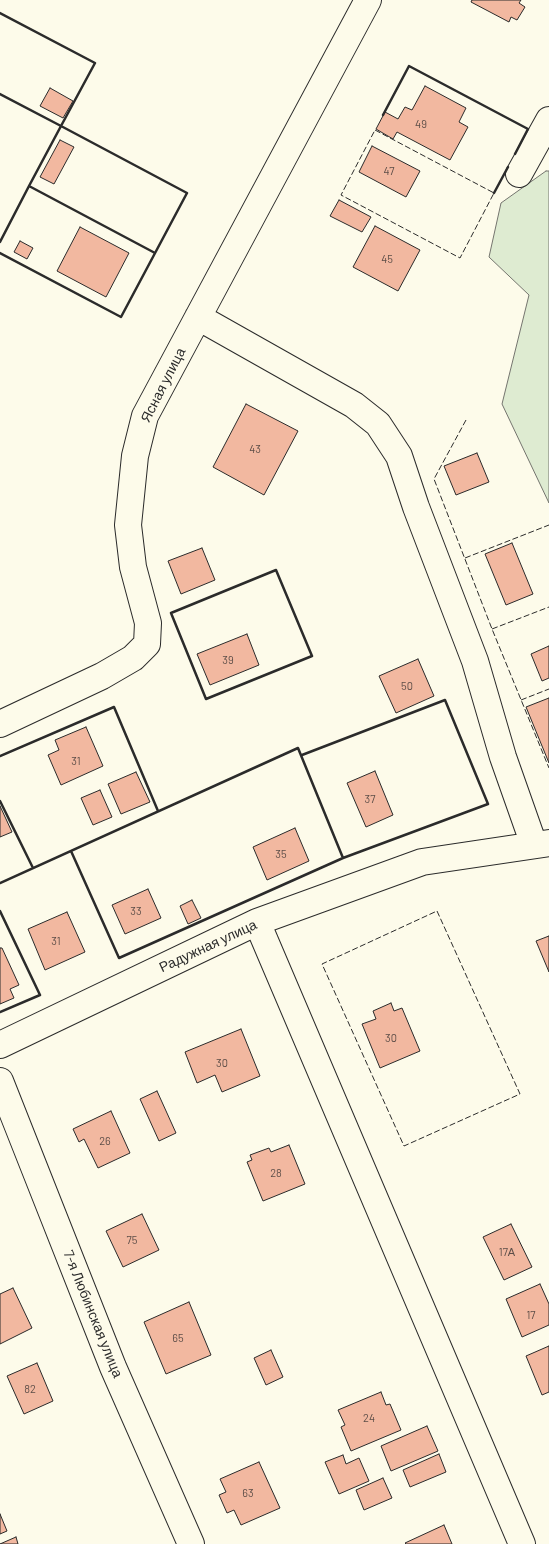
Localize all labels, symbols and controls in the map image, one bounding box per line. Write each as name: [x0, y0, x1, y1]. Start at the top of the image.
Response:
house number: 49: [415, 117, 427, 131]
house number: 47: [384, 164, 394, 178]
house number: 45: [381, 252, 393, 266]
street label: Ясная улица: [137, 345, 189, 425]
house number: 43: [249, 442, 261, 456]
house number: 39: [222, 653, 234, 667]
house number: 50: [401, 679, 413, 693]
house number: 31: [71, 754, 81, 768]
house number: 37: [365, 792, 375, 806]
house number: 35: [275, 847, 287, 861]
house number: 33: [130, 904, 142, 918]
street label: Радужная улица: [157, 916, 259, 976]
house number: 31: [51, 934, 61, 948]
house number: 30: [385, 1031, 397, 1045]
house number: 30: [216, 1056, 228, 1070]
house number: 26: [99, 1134, 111, 1148]
house number: 28: [270, 1166, 282, 1180]
house number: 75: [127, 1233, 137, 1247]
house number: 17А: [499, 1245, 515, 1259]
street label: 7-я Любинская улица: [60, 1248, 126, 1380]
house number: 17: [526, 1308, 536, 1322]
house number: 65: [172, 1331, 184, 1345]
house number: 82: [24, 1382, 36, 1396]
house number: 24: [363, 1411, 375, 1425]
house number: 63: [242, 1486, 254, 1500]

